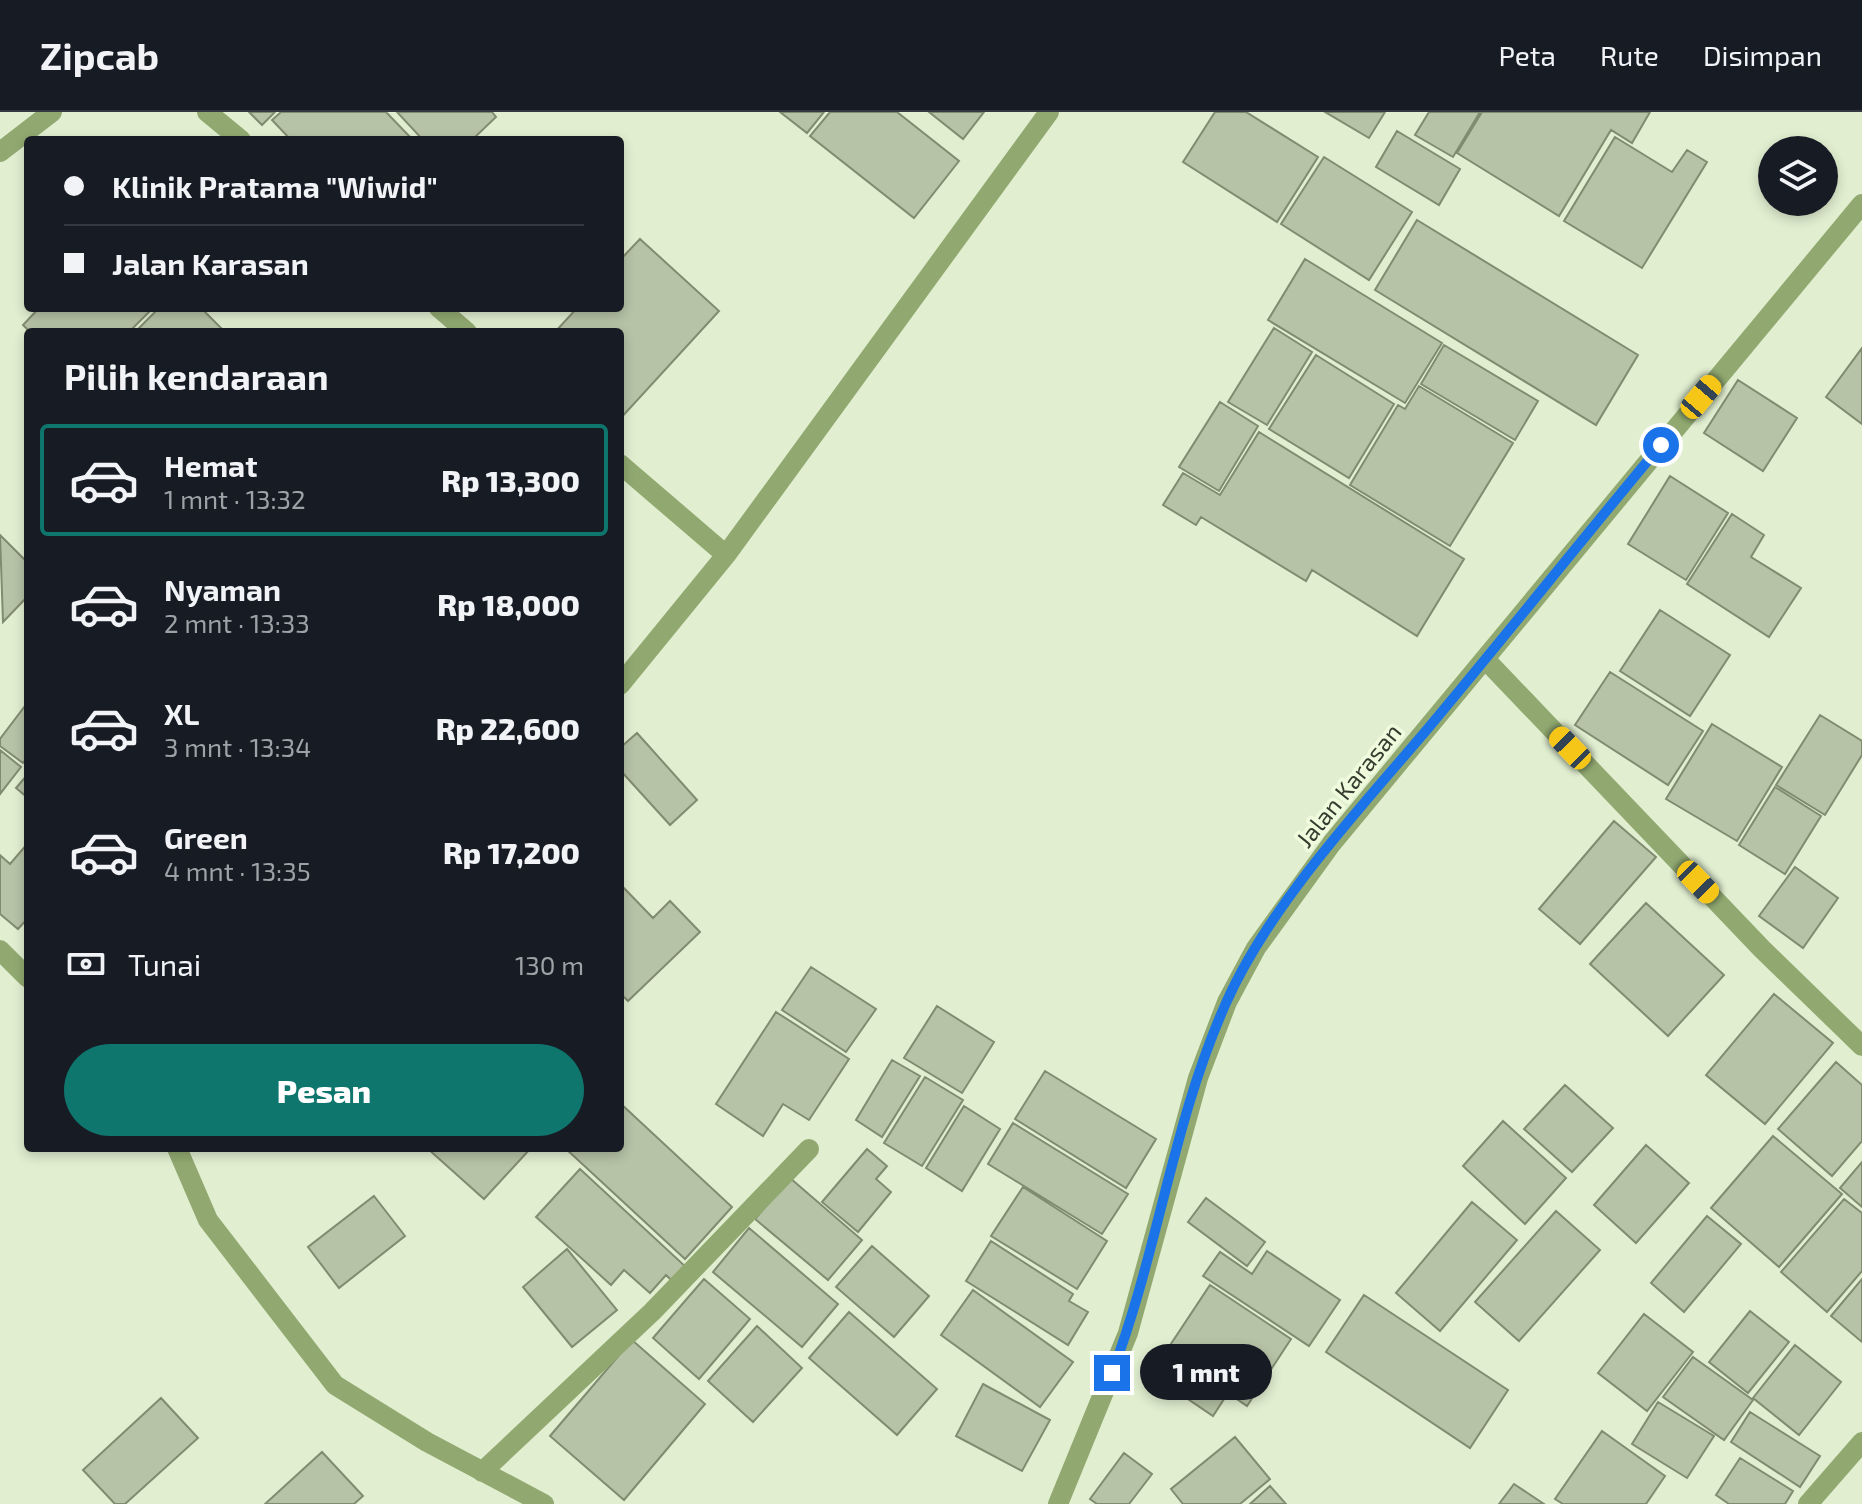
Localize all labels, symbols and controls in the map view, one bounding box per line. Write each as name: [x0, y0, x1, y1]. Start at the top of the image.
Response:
text: Zipcab: [40, 32, 159, 78]
text: Peta: [1498, 38, 1556, 72]
text: Rute: [1600, 38, 1659, 72]
text: Disimpan: [1703, 38, 1822, 72]
map controls: [1758, 136, 1838, 216]
button: layers: [1758, 136, 1838, 216]
text: Klinik Pratama "Wiwid": [112, 168, 438, 204]
text: Jalan Karasan: [112, 245, 309, 281]
text: Pilih kendaraan: [64, 354, 329, 397]
car: [1676, 371, 1726, 423]
route start: [1643, 427, 1679, 463]
icon: car: [68, 444, 140, 516]
text: Hemat: [164, 447, 257, 483]
text: Rp 13,300: [441, 462, 580, 498]
text: 1 mnt · 13:32: [164, 483, 306, 514]
icon: car: [68, 568, 140, 640]
text: Nyaman: [164, 571, 281, 607]
text: Rp 18,000: [437, 586, 580, 622]
text: 2 mnt · 13:33: [164, 607, 310, 638]
icon: car: [68, 692, 140, 764]
text: XL: [164, 695, 199, 731]
text: Rp 22,600: [436, 710, 580, 746]
street label: Jalan Karasan: [1289, 717, 1407, 853]
car: [1545, 722, 1595, 774]
text: 3 mnt · 13:34: [164, 731, 311, 762]
icon: car: [68, 816, 140, 888]
text: Green: [164, 819, 248, 855]
text: Rp 17,200: [443, 834, 580, 870]
text: 4 mnt · 13:35: [164, 855, 311, 886]
car: [1673, 856, 1723, 908]
icon: cash: [64, 942, 108, 986]
text: Tunai: [128, 946, 201, 982]
text: 130 m: [515, 949, 584, 980]
button: Pesan: [64, 1044, 584, 1136]
callout: 1 mnt: [1140, 1345, 1272, 1401]
route end: [1094, 1355, 1130, 1391]
text: 1 mnt: [1172, 1356, 1240, 1387]

